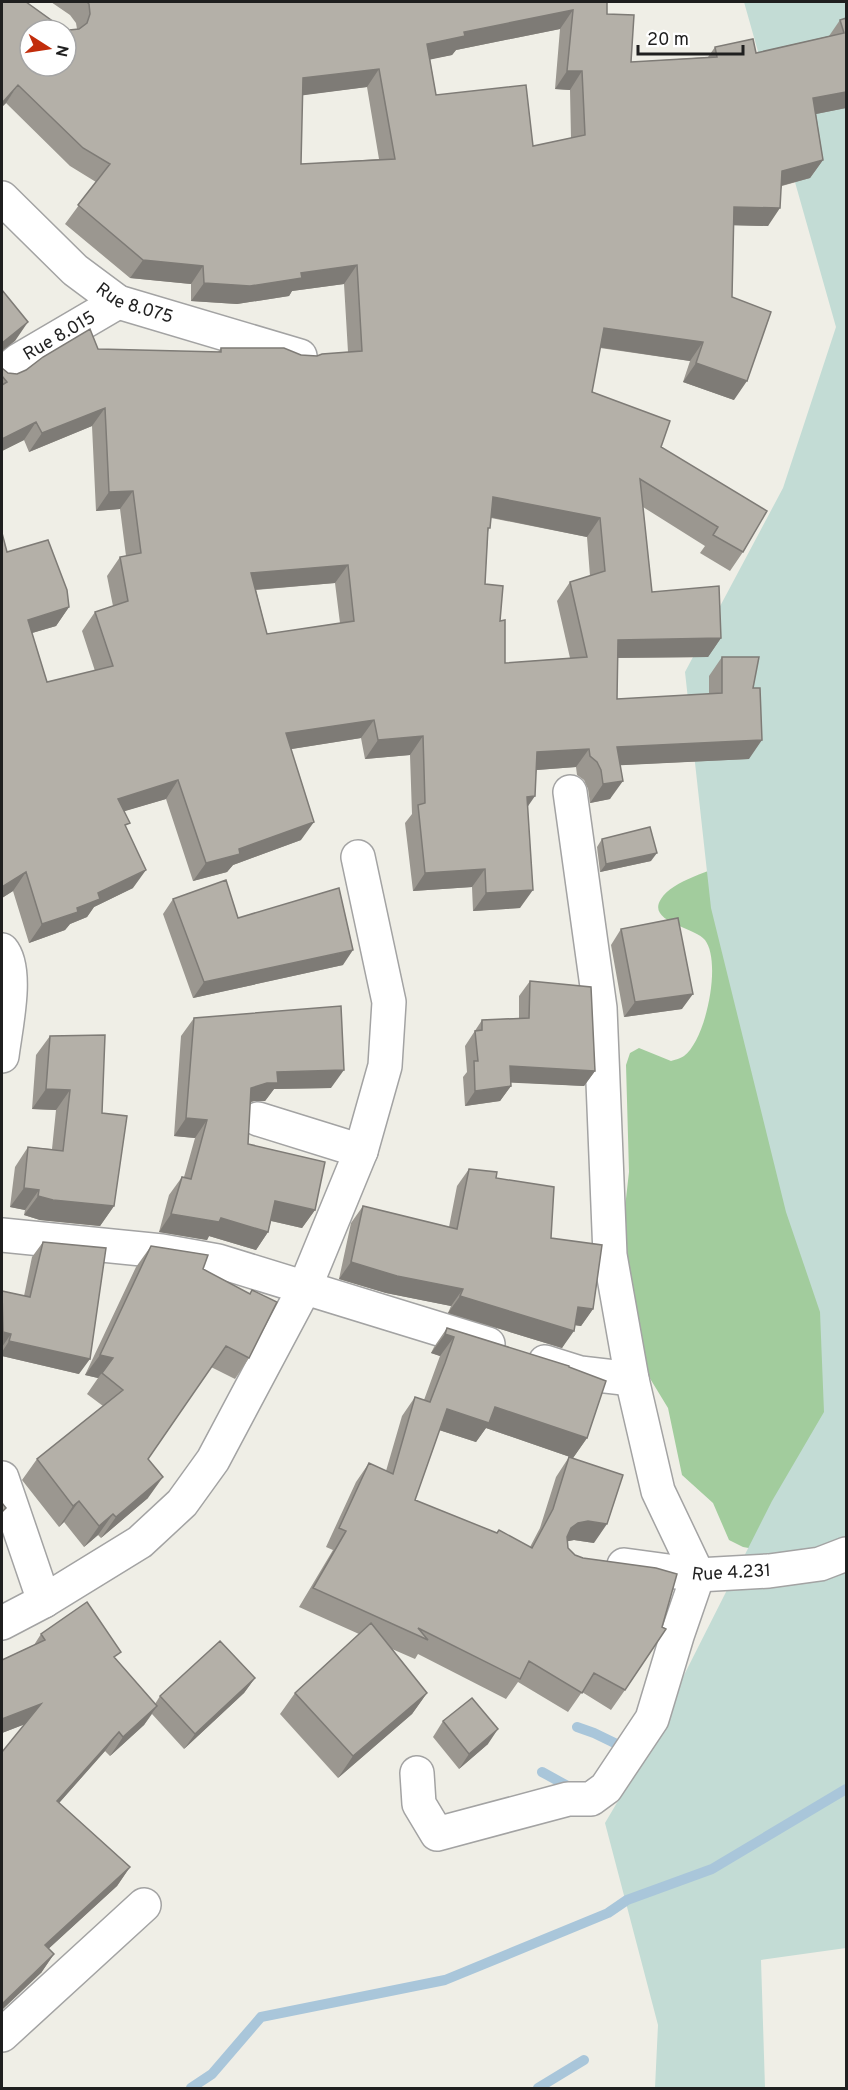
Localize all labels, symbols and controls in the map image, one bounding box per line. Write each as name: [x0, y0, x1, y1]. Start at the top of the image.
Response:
north arrow: [18, 18, 78, 78]
scale bar: [638, 18, 743, 56]
text: 20 m: [647, 29, 689, 52]
text: N: [50, 43, 72, 58]
street label: Rue 8.075: [91, 278, 176, 329]
street label: Rue 8.015: [19, 306, 100, 366]
street label: Rue 4.231: [690, 1559, 772, 1587]

